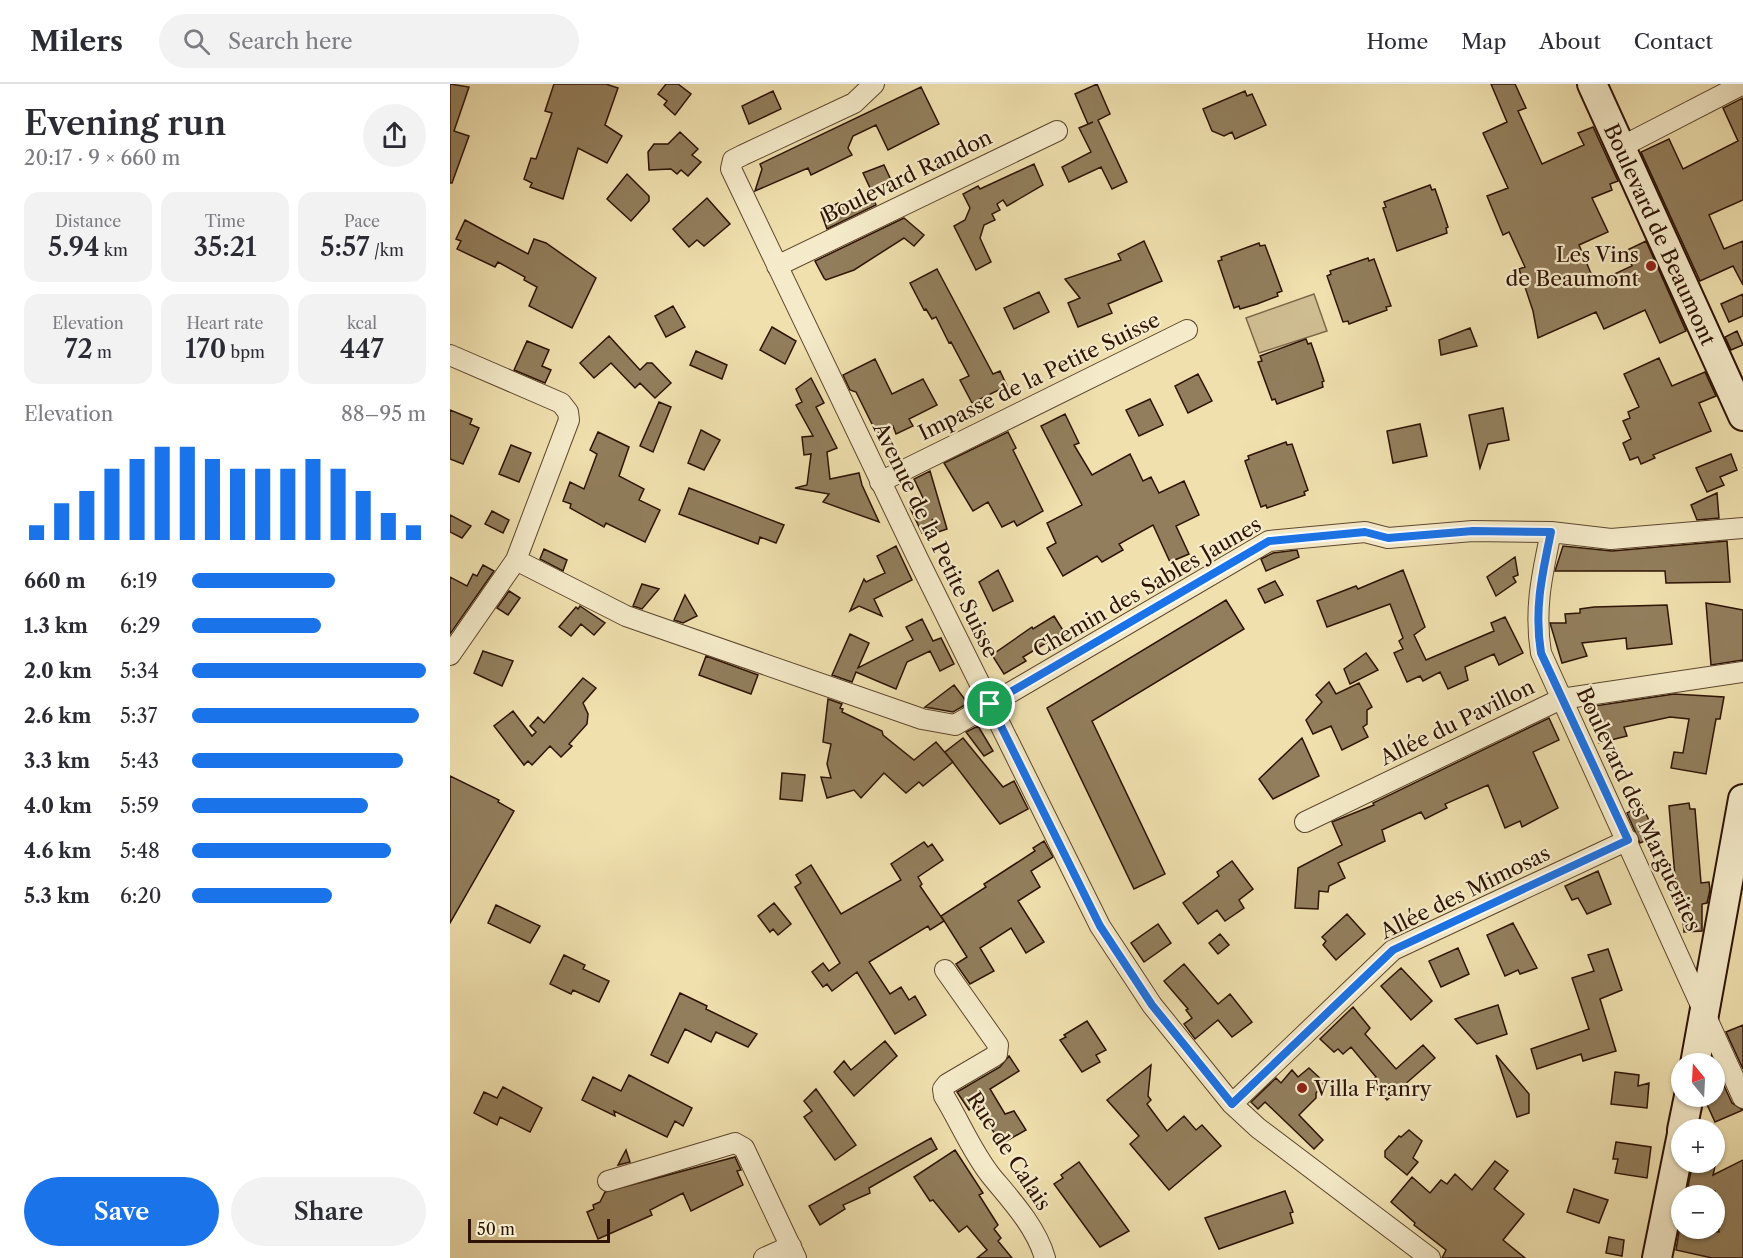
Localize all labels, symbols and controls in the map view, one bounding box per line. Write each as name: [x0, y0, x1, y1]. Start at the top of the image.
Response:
search box: [159, 14, 579, 68]
text: Milers: [30, 24, 123, 58]
icon: search: [180, 25, 213, 58]
text: Search here: [228, 28, 353, 55]
text: Home: [1367, 29, 1428, 54]
text: Map: [1461, 29, 1506, 54]
text: About: [1539, 29, 1601, 54]
text: Contact: [1634, 29, 1713, 54]
text: Evening run: [24, 103, 226, 144]
button: share: [363, 104, 426, 167]
street label: Boulevard de Beaumont: [1599, 120, 1722, 349]
street label: Boulevard Randon: [818, 124, 996, 228]
text: 20:17 · 9 × 660 m: [24, 146, 180, 170]
text: Distance: [55, 211, 121, 231]
text: Time: [205, 211, 245, 231]
text: Pace: [344, 211, 380, 231]
text: 5.94: [48, 231, 99, 263]
text: 35:21: [193, 231, 257, 263]
text: 5:57: [320, 231, 370, 263]
text: km: [99, 240, 128, 260]
text: /km: [370, 240, 404, 260]
place label: Les Vins de Beaumont: [1505, 242, 1640, 291]
marker: Les Vins de Beaumont: [1644, 259, 1658, 273]
street label: Impasse de la Petite Suisse: [914, 307, 1164, 445]
text: Elevation: [52, 313, 124, 333]
text: Heart rate: [186, 313, 264, 333]
text: kcal: [347, 313, 377, 333]
text: 72: [64, 333, 93, 365]
text: 170: [185, 333, 226, 365]
text: 447: [340, 333, 384, 365]
text: m: [93, 342, 112, 362]
text: bpm: [226, 342, 265, 362]
text: Elevation: [24, 402, 113, 426]
text: 88–95 m: [341, 402, 426, 426]
street label: Avenue de la Petite Suisse: [868, 417, 1004, 662]
street label: Chemin des Sables Jaunes: [1028, 511, 1266, 663]
text: 660 m: [24, 569, 86, 593]
text: 6:19: [120, 569, 157, 593]
text: 1.3 km: [24, 614, 88, 638]
text: 6:29: [120, 614, 161, 638]
text: 2.0 km: [24, 659, 92, 683]
text: 5:34: [120, 659, 159, 683]
street label: Allée du Pavillon: [1375, 674, 1538, 771]
pin: [964, 678, 1015, 729]
street label: Boulevard des Marguerites: [1571, 683, 1707, 935]
icon: arrive: [973, 687, 1006, 720]
text: 2.6 km: [24, 704, 91, 728]
text: 5:37: [120, 704, 157, 728]
text: 3.3 km: [24, 749, 90, 773]
text: 5:43: [120, 749, 159, 773]
text: 4.0 km: [24, 794, 92, 818]
text: 5:59: [120, 794, 159, 818]
text: 4.6 km: [24, 839, 91, 863]
text: 5:48: [120, 839, 160, 863]
street label: Allée des Mimosas: [1375, 840, 1554, 944]
text: 5.3 km: [24, 884, 90, 908]
text: 6:20: [120, 884, 162, 908]
north arrow: [1671, 1053, 1725, 1107]
map controls: [1671, 1053, 1725, 1239]
place label: Villa Franry: [1313, 1076, 1432, 1101]
marker: Villa Franry: [1295, 1081, 1309, 1095]
street label: Rue de Calais: [962, 1087, 1056, 1215]
button: +: [1671, 1119, 1725, 1173]
button: Save: [24, 1177, 219, 1246]
button: Share: [231, 1177, 426, 1246]
button: −: [1671, 1185, 1725, 1239]
scale bar: [468, 1216, 610, 1244]
text: 50 m: [477, 1219, 515, 1239]

